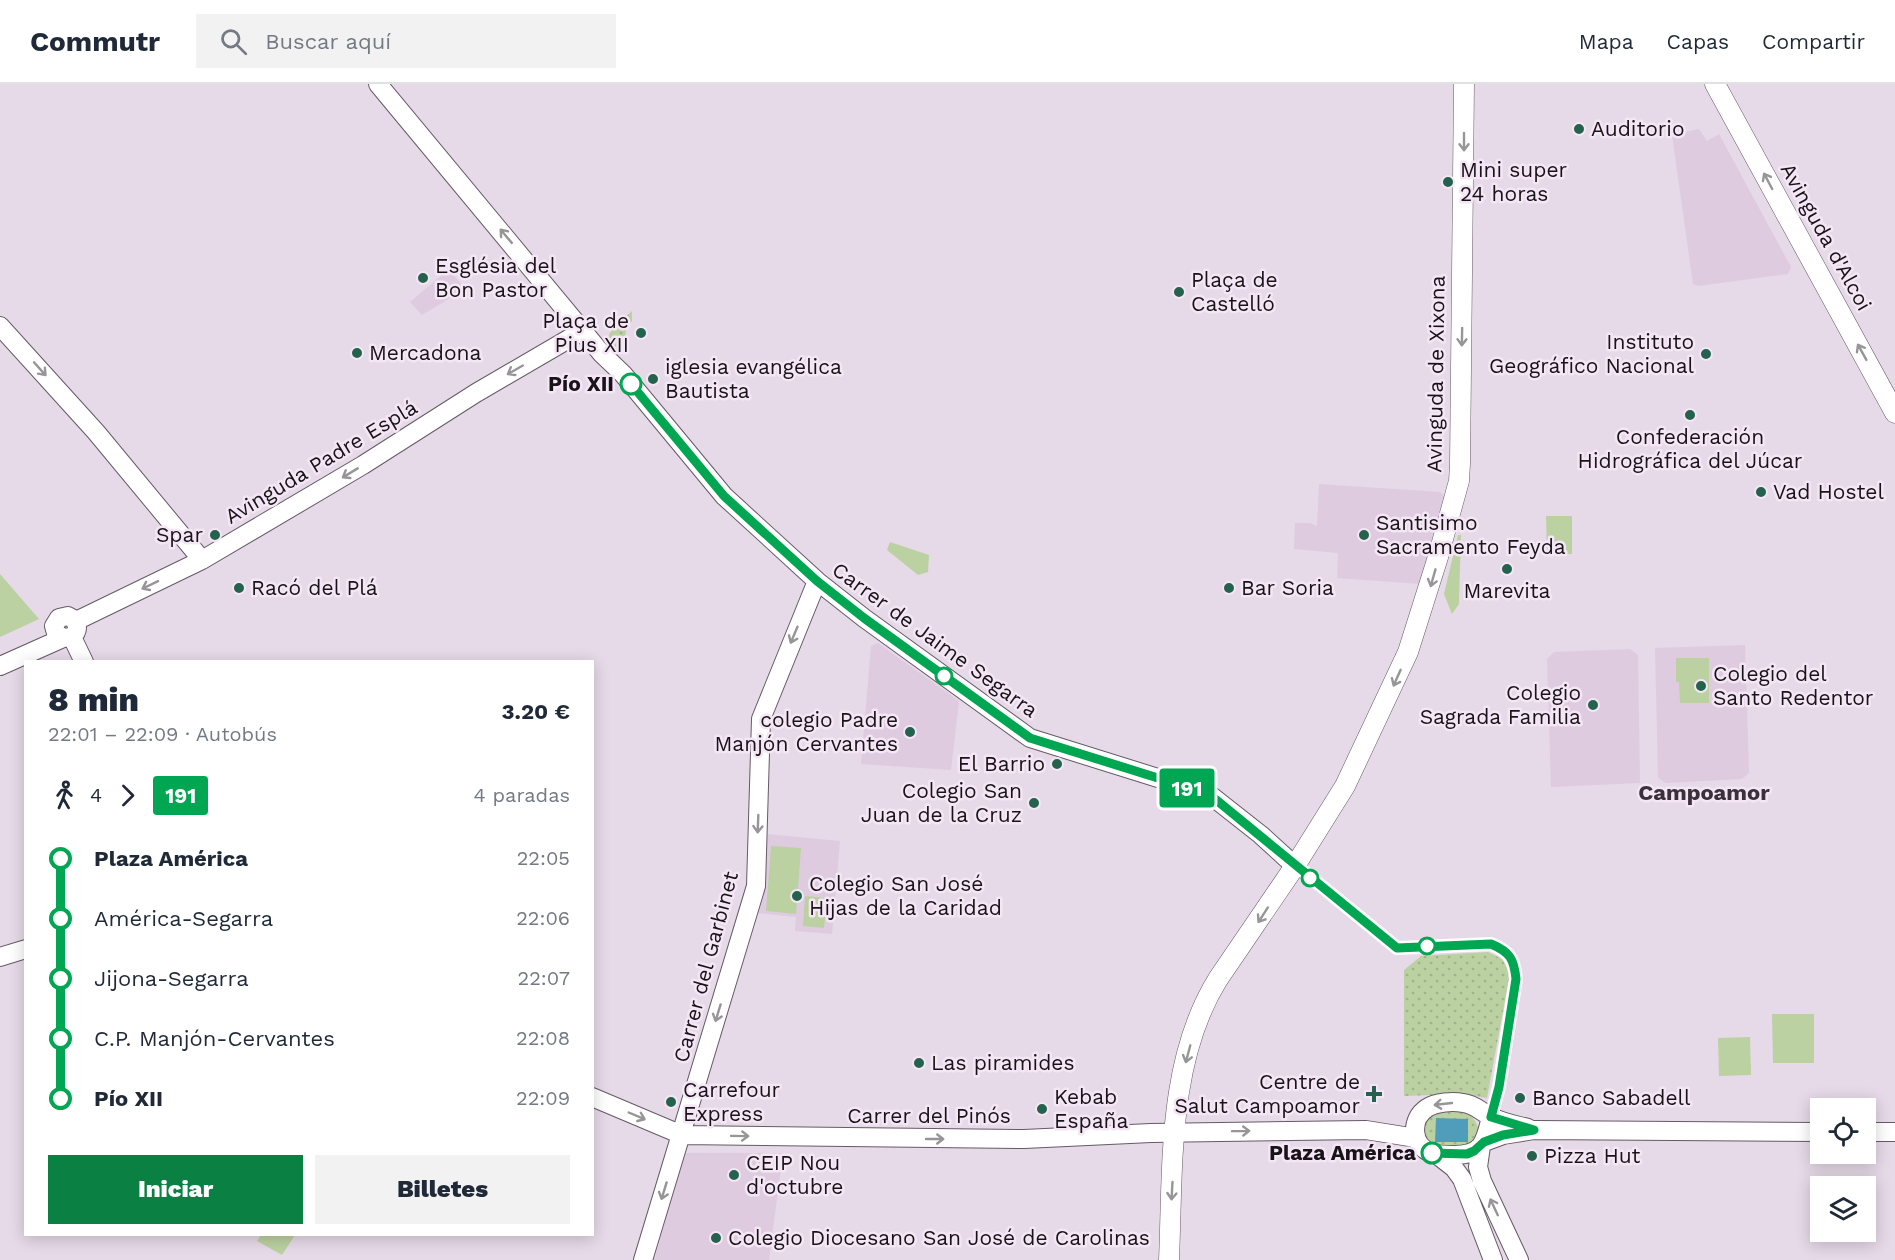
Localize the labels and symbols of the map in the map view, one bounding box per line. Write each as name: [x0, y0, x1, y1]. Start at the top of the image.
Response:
place label: Auditorio: [1591, 116, 1685, 141]
marker: Auditorio: [1572, 122, 1586, 136]
one-way arrow: [1458, 132, 1469, 152]
place label: Mini super 24 horas: [1460, 157, 1568, 206]
street label: Avinguda d'Alcoi: [1776, 159, 1877, 315]
one-way arrow: [1762, 173, 1774, 190]
marker: Mini super 24 horas: [1441, 175, 1455, 189]
one-way arrow: [499, 229, 513, 244]
place label: Església del Bon Pastor: [435, 253, 557, 302]
place label: Plaça de Castelló: [1191, 267, 1278, 316]
marker: Església del Bon Pastor: [416, 271, 430, 285]
street label: Avinguda de Xixona: [1421, 275, 1450, 473]
marker: Plaça de Castelló: [1172, 285, 1186, 299]
place label: Plaça de Pius XII: [542, 308, 629, 357]
marker: Plaça de Pius XII: [634, 326, 648, 340]
one-way arrow: [1457, 327, 1468, 347]
place label: Instituto Geográfico Nacional: [1489, 329, 1695, 378]
place label: Mercadona: [369, 340, 482, 365]
one-way arrow: [1856, 344, 1868, 361]
marker: Mercadona: [350, 346, 364, 360]
marker: Instituto Geográfico Nacional: [1699, 347, 1713, 361]
place label: iglesia evangélica Bautista: [665, 354, 842, 403]
one-way arrow: [33, 361, 47, 376]
one-way arrow: [507, 364, 524, 376]
place label: Pío XII: [548, 371, 614, 396]
marker: iglesia evangélica Bautista: [646, 372, 660, 386]
marker: Pío XII: [620, 373, 642, 395]
street label: Avinguda Padre Esplá: [220, 394, 421, 529]
marker: Confederación Hidrográfica del Júcar: [1683, 408, 1697, 422]
place label: Confederación Hidrográfica del Júcar: [1578, 424, 1803, 473]
one-way arrow: [342, 467, 359, 479]
place label: Vad Hostel: [1773, 479, 1884, 504]
marker: Vad Hostel: [1754, 485, 1768, 499]
place label: Santisimo Sacramento Feyda: [1376, 510, 1566, 559]
place label: Spar: [156, 522, 203, 547]
marker: Spar: [208, 528, 222, 542]
marker: Santisimo Sacramento Feyda: [1357, 528, 1371, 542]
street label: Carrer de Jaime Segarra: [828, 557, 1043, 723]
marker: Marevita: [1500, 562, 1514, 576]
one-way arrow: [1426, 568, 1438, 587]
place label: Racó del Plá: [251, 575, 378, 600]
place label: Bar Soria: [1241, 575, 1334, 600]
place label: Marevita: [1464, 578, 1551, 603]
one-way arrow: [141, 580, 159, 592]
marker: Racó del Plá: [232, 581, 246, 595]
marker: Bar Soria: [1222, 581, 1236, 595]
one-way arrow: [788, 626, 800, 644]
place label: Colegio del Santo Redentor: [1713, 661, 1874, 710]
unlabelled marker: [935, 667, 953, 685]
one-way arrow: [1390, 669, 1401, 687]
marker: Colegio del Santo Redentor: [1694, 679, 1708, 693]
place label: Colegio Sagrada Familia: [1420, 680, 1581, 729]
marker: Colegio Sagrada Familia: [1586, 698, 1600, 712]
place label: colegio Padre Manjón Cervantes: [715, 707, 898, 756]
marker: colegio Padre Manjón Cervantes: [903, 725, 917, 739]
place label: El Barrio: [958, 751, 1045, 776]
marker: El Barrio: [1050, 757, 1064, 771]
line badge: 191: [1152, 768, 1222, 808]
place label: Colegio San Juan de la Cruz: [861, 778, 1022, 827]
district label: Campoamor: [1638, 780, 1770, 805]
marker: Colegio San Juan de la Cruz: [1027, 796, 1041, 810]
one-way arrow: [752, 813, 763, 833]
street label: Carrer del Garbinet: [668, 868, 743, 1065]
unlabelled marker: [1301, 869, 1319, 887]
place label: Colegio San José Hijas de la Caridad: [809, 871, 1002, 920]
marker: Colegio San José Hijas de la Caridad: [790, 889, 804, 903]
one-way arrow: [1256, 906, 1268, 923]
unlabelled marker: [1418, 937, 1436, 955]
one-way arrow: [712, 1003, 723, 1022]
one-way arrow: [1182, 1044, 1193, 1063]
place label: Las piramides: [931, 1050, 1075, 1075]
marker: Las piramides: [912, 1056, 926, 1070]
place label: Centre de Salut Campoamor: [1174, 1069, 1360, 1118]
place label: Carrefour Express: [683, 1077, 781, 1126]
place label: Kebab España: [1054, 1084, 1129, 1133]
marker: Centre de Salut Campoamor: [1365, 1085, 1383, 1103]
place label: Banco Sabadell: [1532, 1085, 1691, 1110]
marker: Banco Sabadell: [1513, 1091, 1527, 1105]
marker: Carrefour Express: [664, 1095, 678, 1109]
one-way arrow: [1434, 1099, 1453, 1110]
marker: Kebab España: [1035, 1102, 1049, 1116]
street label: Carrer del Pinós: [847, 1103, 1011, 1128]
one-way arrow: [627, 1111, 646, 1122]
one-way arrow: [1230, 1126, 1250, 1137]
one-way arrow: [730, 1130, 750, 1142]
one-way arrow: [925, 1133, 945, 1145]
place label: Plaza América: [1269, 1140, 1417, 1165]
marker: Plaza América: [1421, 1142, 1443, 1164]
place label: Pizza Hut: [1544, 1143, 1641, 1168]
marker: Pizza Hut: [1525, 1149, 1539, 1163]
place label: CEIP Nou d'octubre: [746, 1150, 843, 1199]
marker: CEIP Nou d'octubre: [727, 1168, 741, 1182]
one-way arrow: [1167, 1180, 1178, 1200]
one-way arrow: [658, 1181, 669, 1200]
one-way arrow: [1488, 1199, 1500, 1217]
place label: Colegio Diocesano San José de Carolinas: [728, 1225, 1150, 1250]
marker: Colegio Diocesano San José de Carolinas: [709, 1231, 723, 1245]

